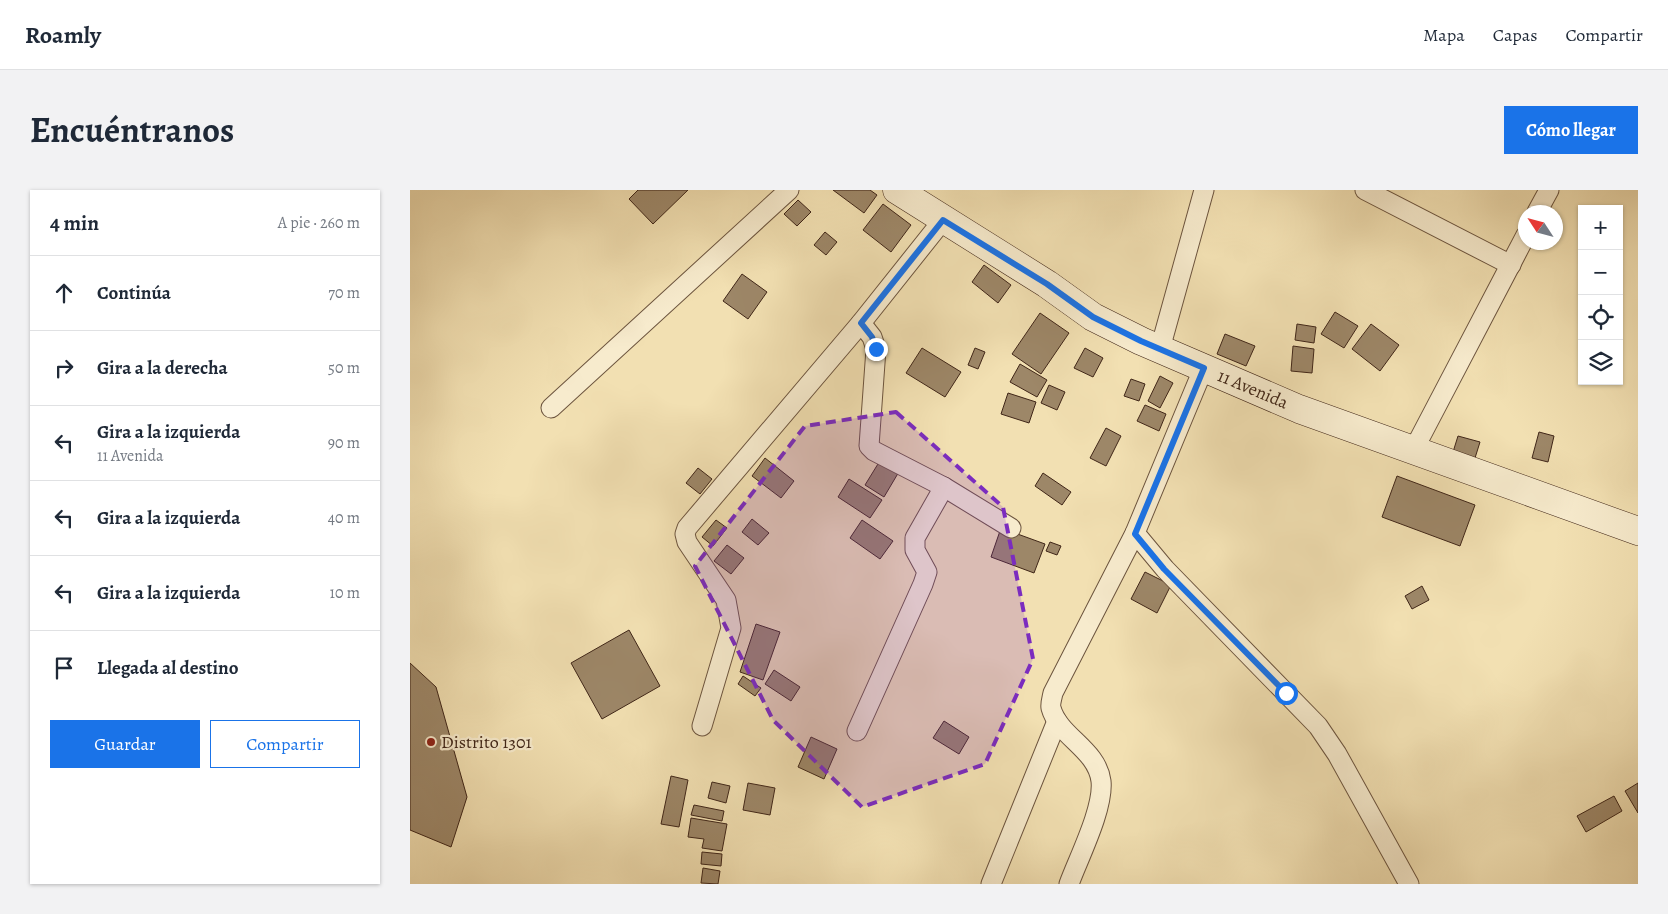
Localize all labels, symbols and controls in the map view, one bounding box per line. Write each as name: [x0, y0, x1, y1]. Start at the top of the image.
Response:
text: Roamly: [25, 19, 101, 51]
text: Mapa: [1423, 23, 1465, 47]
text: Capas: [1493, 23, 1537, 47]
text: Compartir: [1565, 23, 1643, 47]
text: Encuéntranos: [30, 106, 234, 154]
button: Cómo llegar: [1504, 106, 1638, 154]
north arrow: [1518, 205, 1563, 250]
map controls: [1578, 205, 1623, 385]
button: +: [1578, 205, 1623, 250]
text: 4 min: [50, 209, 99, 237]
text: A pie · 260 m: [278, 212, 360, 234]
button: −: [1578, 250, 1623, 295]
icon: ahead: [50, 279, 78, 307]
text: Continúa: [97, 280, 171, 306]
text: 70 m: [328, 282, 360, 304]
button: locate: [1578, 295, 1623, 340]
route end: [865, 338, 888, 361]
button: layers: [1578, 340, 1623, 385]
icon: right: [50, 354, 78, 382]
text: Gira a la derecha: [97, 355, 228, 381]
text: 50 m: [328, 357, 360, 379]
street label: 11 Avenida: [1214, 363, 1293, 415]
text: Gira a la izquierda: [97, 419, 240, 445]
icon: left: [50, 429, 78, 457]
text: 90 m: [328, 432, 360, 454]
text: 11 Avenida: [97, 445, 164, 467]
icon: left: [50, 504, 78, 532]
text: Gira a la izquierda: [97, 505, 240, 531]
text: 40 m: [328, 507, 360, 529]
icon: left: [50, 579, 78, 607]
text: Gira a la izquierda: [97, 580, 240, 606]
text: 10 m: [330, 582, 360, 604]
icon: arrive: [50, 654, 78, 682]
text: Llegada al destino: [97, 655, 239, 681]
route start: [1275, 682, 1298, 705]
button: Guardar: [50, 720, 200, 768]
button: Compartir: [210, 720, 360, 768]
place label: Distrito 1301: [441, 730, 532, 754]
marker: Distrito 1301: [425, 736, 437, 748]

